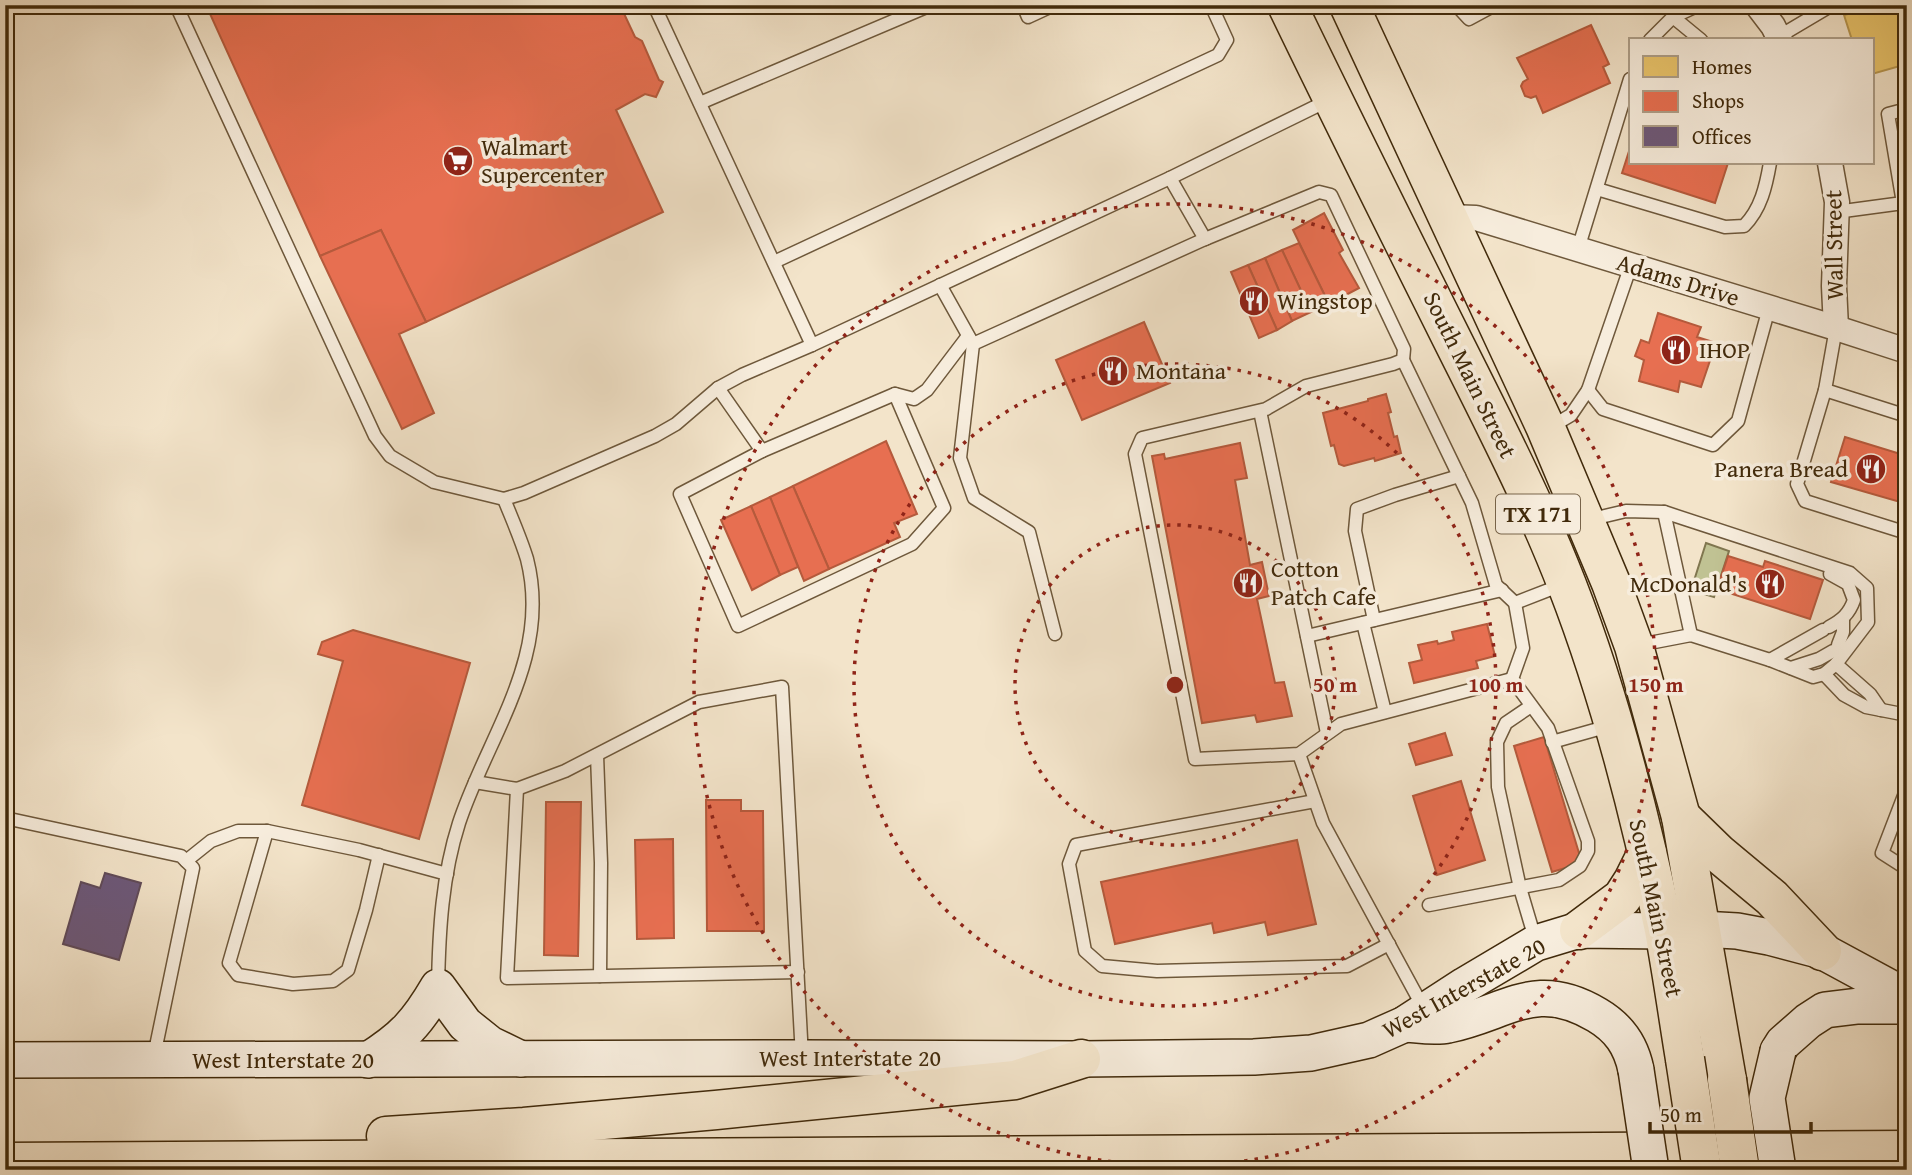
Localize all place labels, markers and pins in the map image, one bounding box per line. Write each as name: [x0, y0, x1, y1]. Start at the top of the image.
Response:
place label: Walmart Supercenter: [481, 129, 605, 192]
supermarket icon: Walmart Supercenter: [441, 144, 475, 178]
place label: Wingstop: [1277, 283, 1373, 318]
restaurant icon: Wingstop: [1237, 284, 1271, 318]
place label: IHOP: [1699, 332, 1750, 367]
restaurant icon: IHOP: [1659, 333, 1693, 367]
place label: Montana: [1136, 353, 1227, 388]
restaurant icon: Montana: [1096, 354, 1130, 388]
place label: Panera Bread: [1714, 451, 1848, 486]
restaurant icon: Panera Bread: [1854, 452, 1888, 486]
place label: Cotton Patch Cafe: [1271, 551, 1376, 614]
restaurant icon: Cotton Patch Cafe: [1231, 566, 1265, 600]
place label: McDonald's: [1630, 566, 1747, 601]
restaurant icon: McDonald's: [1753, 567, 1787, 601]
centre of rings: [1163, 673, 1187, 697]

